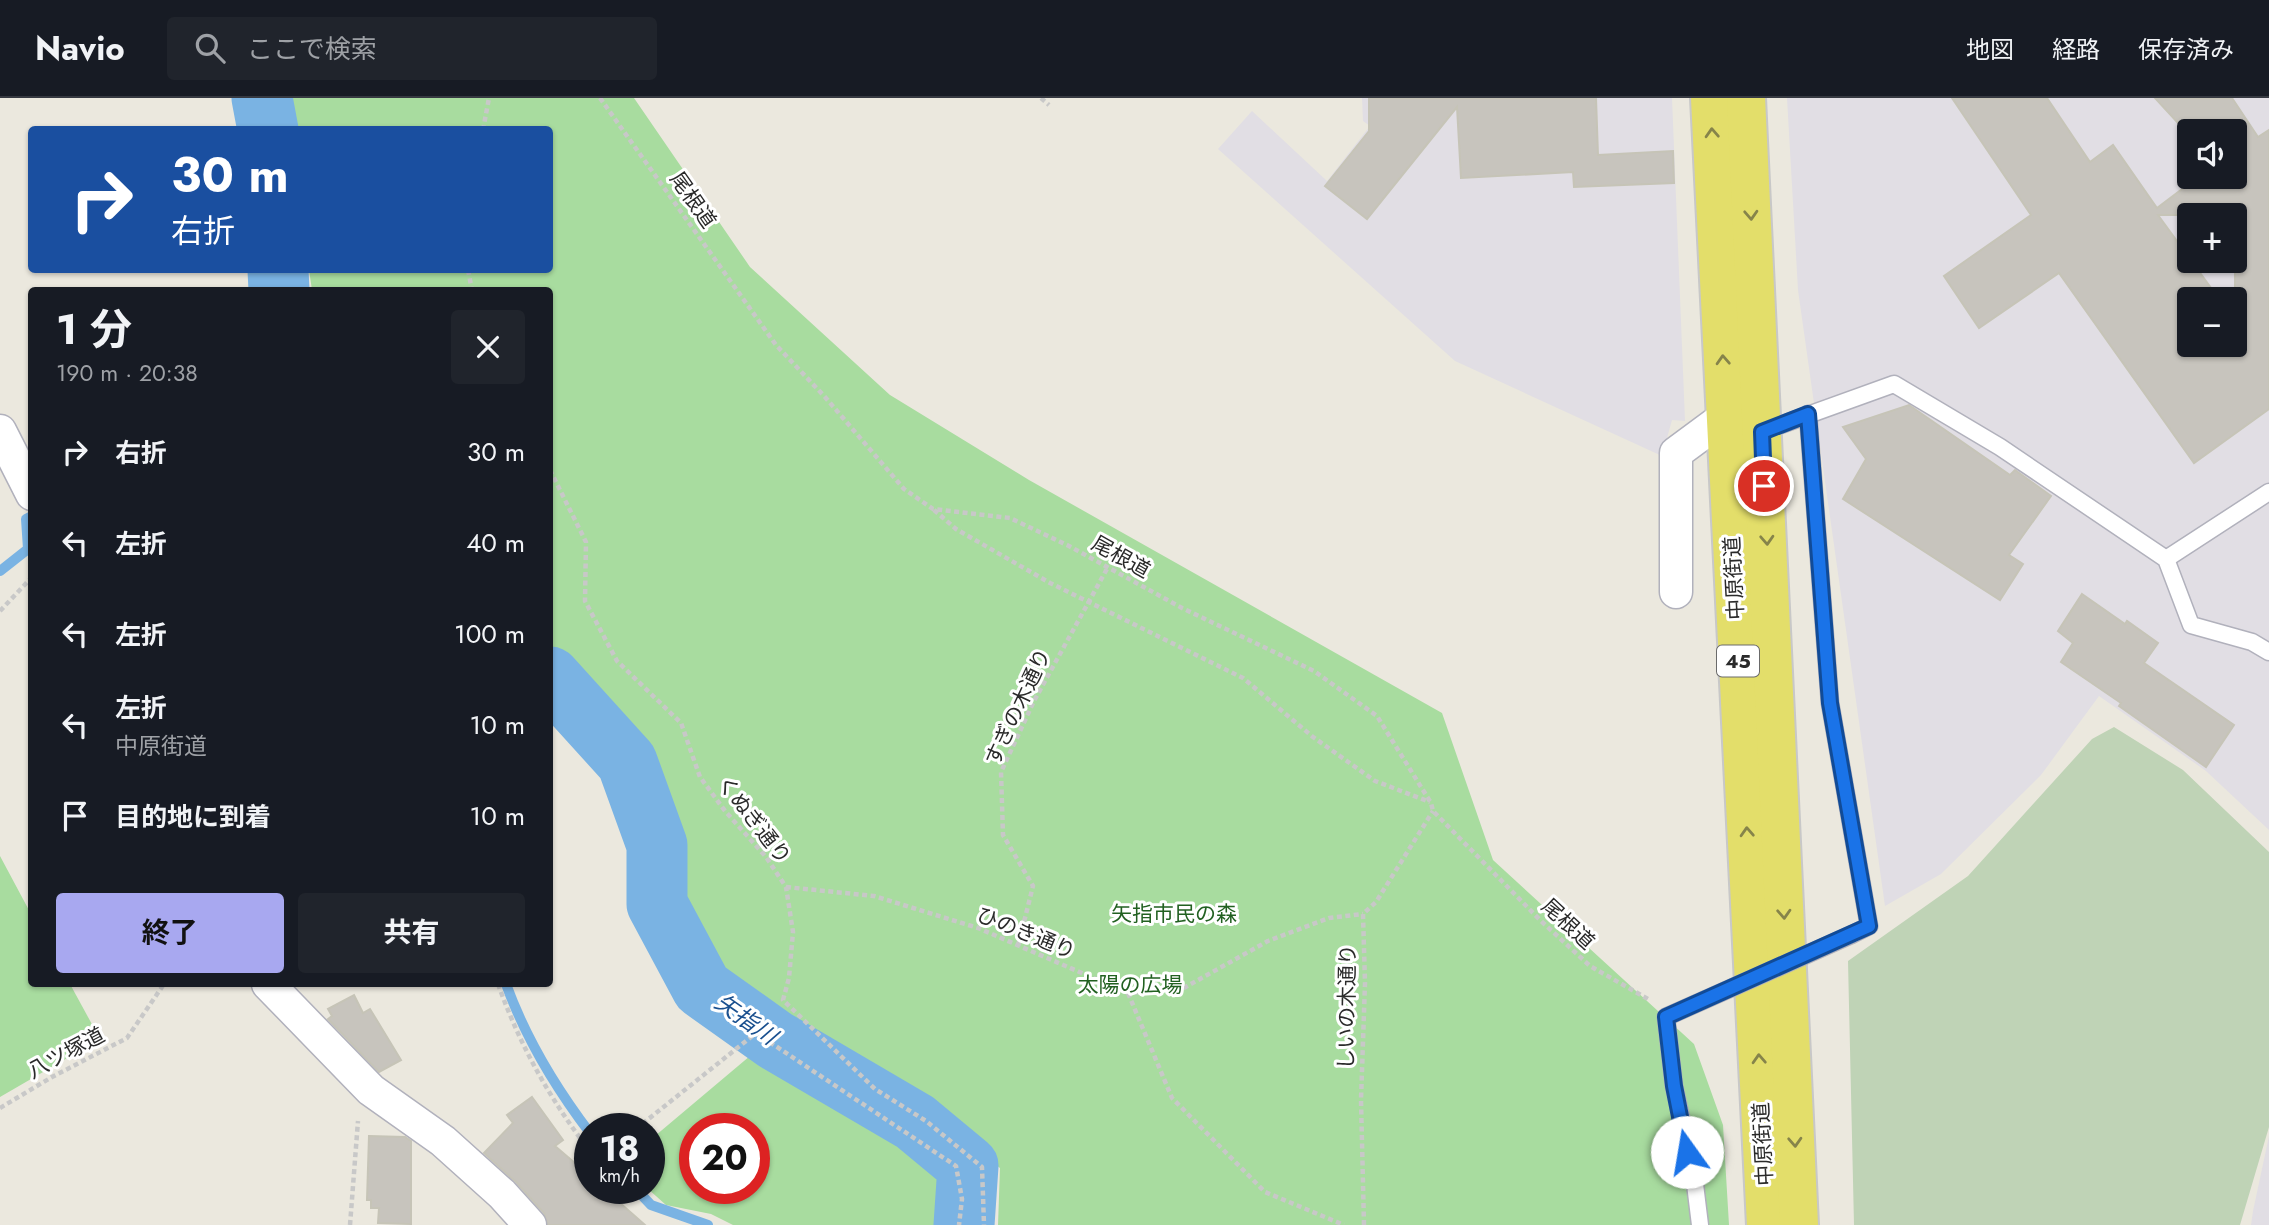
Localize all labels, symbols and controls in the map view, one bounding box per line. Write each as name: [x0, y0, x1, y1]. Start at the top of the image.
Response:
search box: [167, 17, 657, 80]
text: Navio: [35, 25, 125, 72]
icon: search: [191, 29, 229, 67]
text: ここで検索: [247, 30, 377, 68]
text: 地図: [1966, 32, 2014, 67]
text: 経路: [2052, 32, 2100, 67]
text: 保存済み: [2138, 32, 2234, 67]
map controls: [2177, 119, 2247, 357]
button: sound: [2177, 119, 2247, 189]
one-way arrow: [1704, 127, 1719, 138]
text: 30 m: [171, 140, 289, 210]
icon: right: [56, 154, 147, 245]
street label: 尾根道: [663, 166, 723, 234]
button: +: [2177, 203, 2247, 273]
text: 右折: [171, 208, 235, 254]
one-way arrow: [1744, 210, 1759, 221]
button: −: [2177, 287, 2247, 357]
text: 1 分: [56, 299, 132, 360]
button: close: [451, 310, 525, 384]
one-way arrow: [1716, 354, 1731, 365]
text: 190 m · 20:38: [56, 356, 198, 390]
icon: right: [56, 433, 94, 471]
text: 30 m: [467, 433, 525, 471]
text: 右折: [115, 434, 167, 472]
pin: [1734, 456, 1794, 516]
icon: arrive: [1745, 467, 1783, 505]
icon: left: [56, 524, 94, 562]
text: 40 m: [466, 524, 525, 562]
text: 左折: [115, 525, 167, 563]
street label: 尾根道: [1086, 529, 1156, 585]
street label: 中原街道: [1717, 535, 1751, 621]
one-way arrow: [1759, 535, 1774, 546]
icon: left: [56, 615, 94, 653]
text: 100 m: [454, 615, 525, 653]
text: 左折: [115, 616, 167, 654]
street label: すぎの木通り: [978, 644, 1058, 770]
road number: 45: [1717, 646, 1759, 676]
text: 左折: [115, 689, 167, 727]
icon: left: [56, 706, 94, 744]
text: 10 m: [470, 706, 525, 744]
text: 中原街道: [115, 729, 207, 763]
street label: くぬぎ通り: [710, 770, 798, 870]
icon: arrive: [56, 797, 94, 835]
text: 10 m: [470, 797, 525, 835]
text: 目的地に到着: [115, 798, 271, 836]
one-way arrow: [1740, 826, 1755, 837]
street label: 尾根道: [1535, 892, 1601, 956]
button: 終了: [56, 893, 284, 973]
button: 共有: [298, 893, 525, 973]
park label: 矢指市民の森: [1111, 899, 1237, 929]
street label: ひのき通り: [972, 900, 1080, 966]
one-way arrow: [1777, 909, 1792, 920]
street label: しいの木通り: [1331, 944, 1363, 1070]
park label: 太陽の広場: [1078, 970, 1183, 1000]
water label: 矢指川: [708, 985, 786, 1054]
street label: 八ツ塚道: [22, 1020, 110, 1086]
one-way arrow: [1751, 1053, 1766, 1064]
street label: 中原街道: [1746, 1101, 1780, 1187]
speed limit sign: 20: [679, 1113, 770, 1204]
position arrow: [1650, 1115, 1724, 1189]
text: 18: [600, 1124, 639, 1174]
one-way arrow: [1787, 1136, 1802, 1147]
text: km/h: [599, 1163, 640, 1189]

